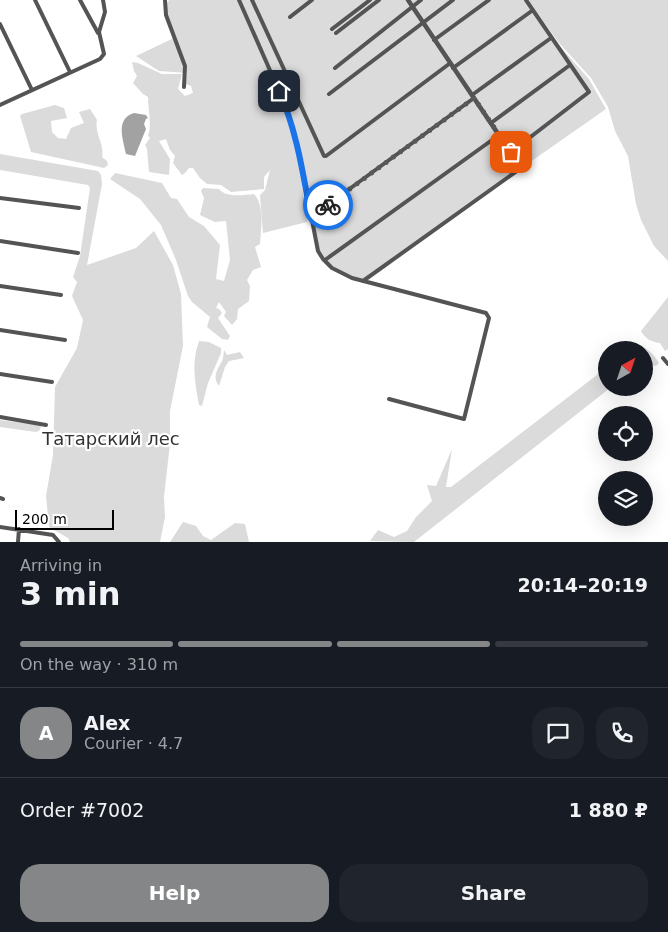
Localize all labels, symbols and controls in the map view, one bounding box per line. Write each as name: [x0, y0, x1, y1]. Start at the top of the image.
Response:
pin: [258, 70, 300, 112]
icon: home: [265, 77, 293, 105]
pin: [490, 131, 532, 173]
icon: bag: [497, 138, 525, 166]
courier: [303, 180, 353, 230]
icon: bike: [314, 191, 342, 219]
north arrow: [598, 341, 652, 396]
map controls: [598, 341, 653, 526]
button: locate: [598, 406, 653, 461]
park label: Татарский лес: [41, 428, 180, 449]
button: layers: [598, 471, 653, 526]
scale bar: [15, 507, 114, 530]
text: 200 m: [22, 511, 67, 527]
text: Arriving in: [20, 556, 102, 575]
text: 20:14–20:19: [518, 574, 648, 596]
text: 3 min: [20, 575, 121, 613]
text: On the way · 310 m: [20, 655, 178, 674]
button: chat: [532, 707, 584, 759]
button: phone: [596, 707, 648, 759]
text: Alex: [84, 712, 130, 734]
text: A: [39, 722, 53, 744]
text: Courier · 4.7: [84, 734, 183, 753]
text: Order #7002: [20, 799, 144, 821]
text: 1 880 ₽: [569, 799, 648, 821]
button: Help: [20, 864, 329, 922]
button: Share: [339, 864, 648, 922]

